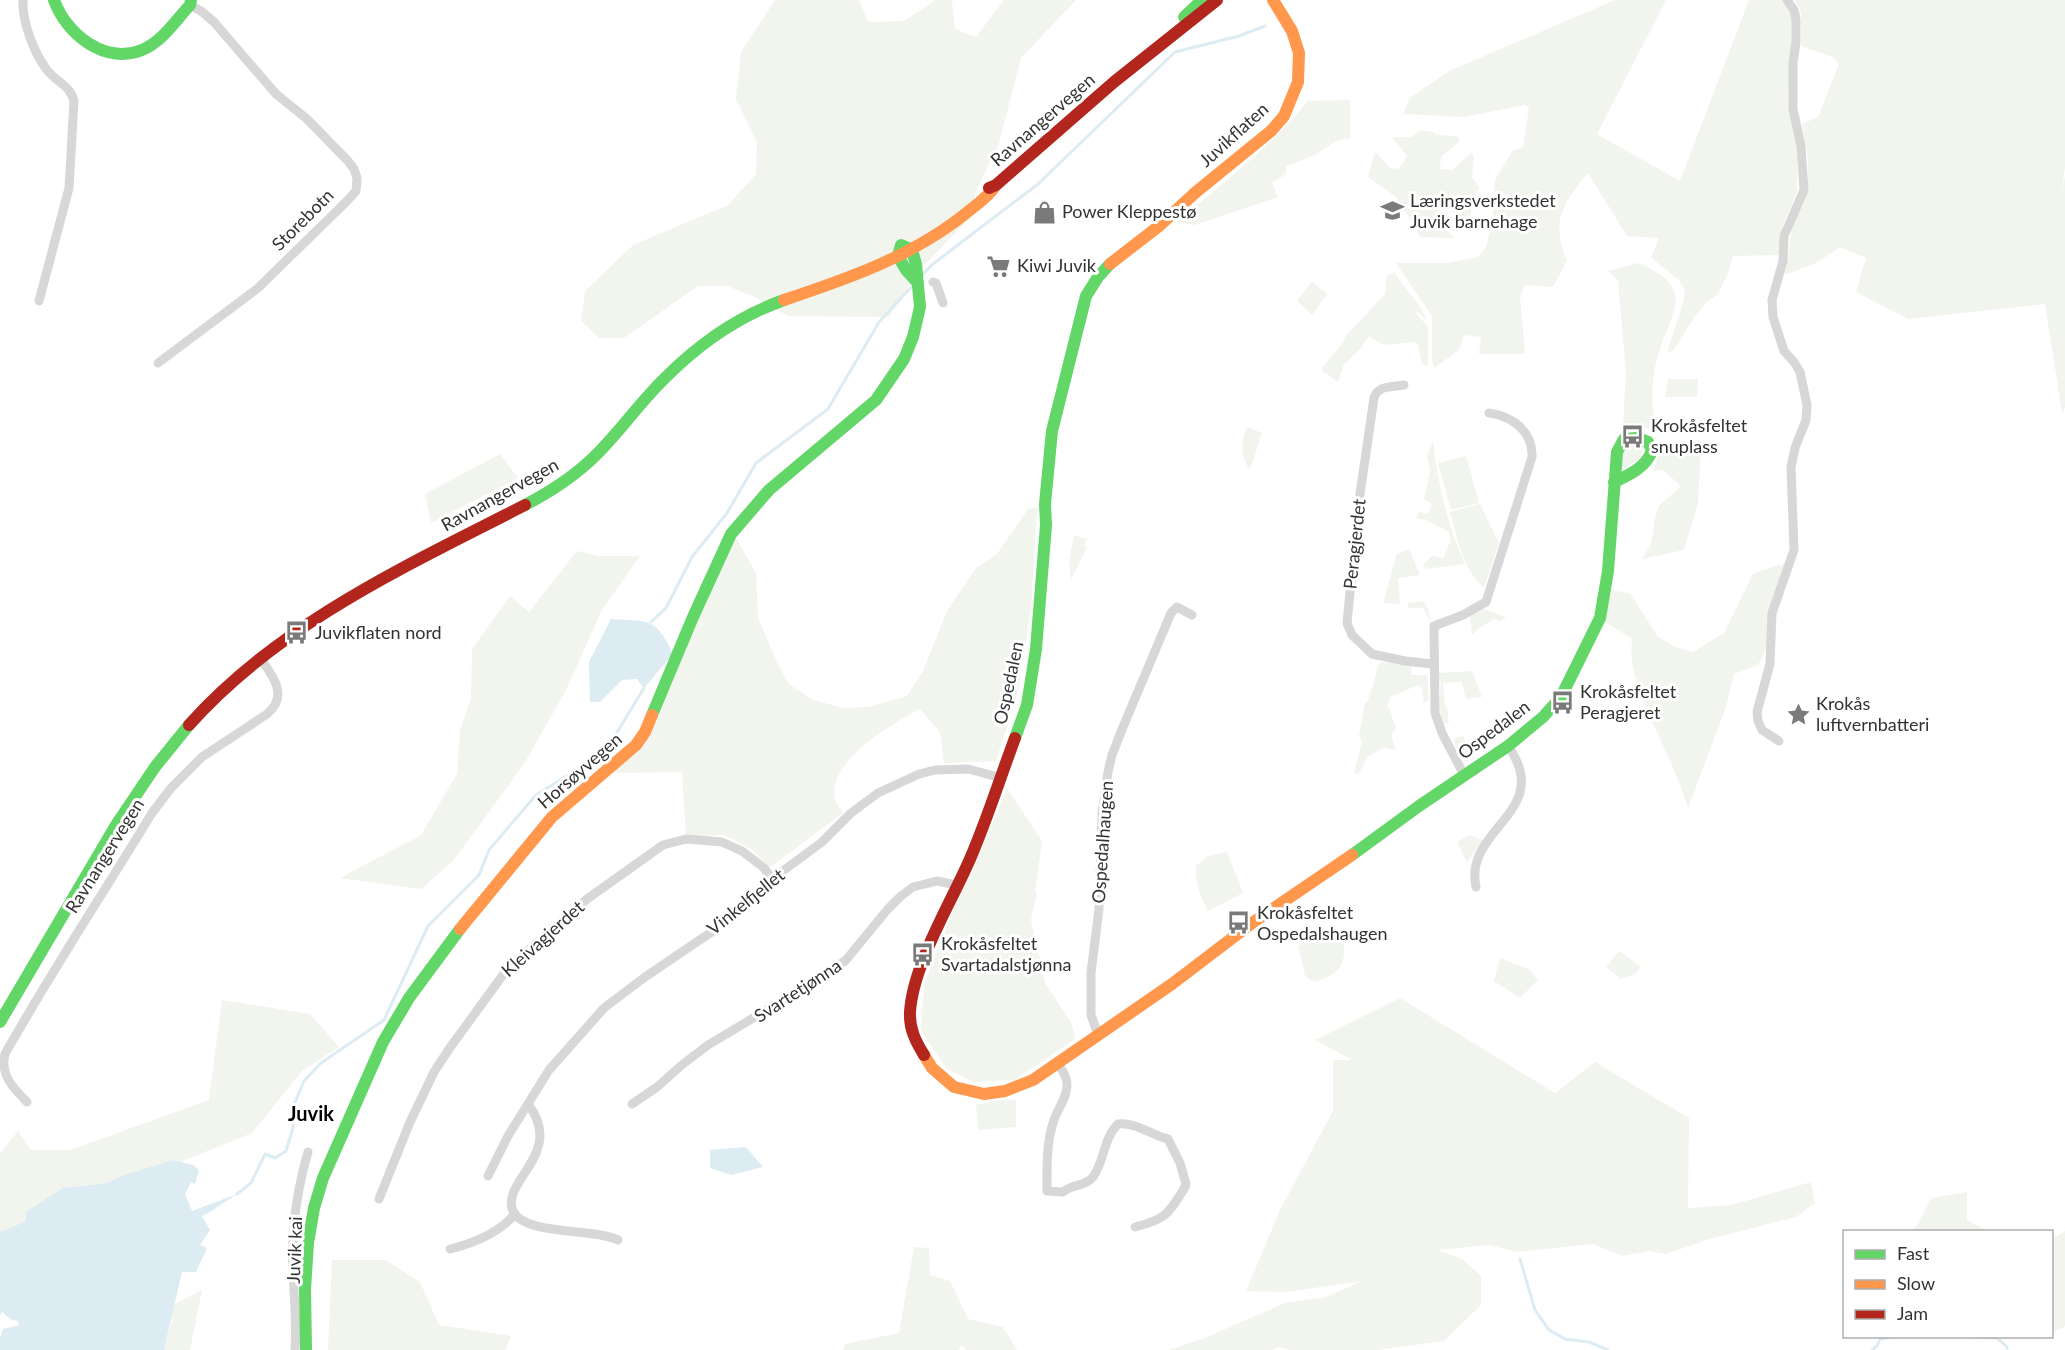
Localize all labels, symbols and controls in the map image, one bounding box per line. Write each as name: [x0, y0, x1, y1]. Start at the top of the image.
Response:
street label: Ravnangervegen: [986, 68, 1099, 170]
street label: Juvikflaten: [1194, 97, 1272, 171]
street label: Storebotn: [267, 184, 338, 255]
place label: Læringsverkstedet Juvik barnehage: [1410, 189, 1556, 232]
school or university icon: Læringsverkstedet Juvik barnehage: [1379, 198, 1405, 224]
shop icon: Power Kleppestø: [1031, 199, 1057, 225]
place label: Power Kleppestø: [1062, 200, 1196, 222]
supermarket icon: Kiwi Juvik: [986, 253, 1012, 279]
place label: Kiwi Juvik: [1017, 254, 1097, 276]
place label: Krokåsfeltet snuplass: [1651, 414, 1748, 457]
bus stop icon: Krokåsfeltet snuplass: [1620, 423, 1646, 449]
street label: Ravnangervegen: [437, 453, 562, 535]
street label: Peragjerdet: [1338, 497, 1370, 590]
bus stop icon: Juvikflaten nord: [284, 620, 310, 646]
place label: Juvikflaten nord: [315, 621, 442, 643]
street label: Ospedalen: [988, 639, 1028, 726]
place label: Krokåsfeltet Peragjeret: [1580, 680, 1677, 723]
bus stop icon: Krokåsfeltet Peragjeret: [1549, 689, 1575, 715]
place label: Krokås luftvernbatteri: [1816, 692, 1929, 735]
street label: Ospedalen: [1453, 695, 1534, 763]
place icon: Krokås luftvernbatteri: [1785, 701, 1811, 727]
street label: Horsøyvegen: [533, 728, 626, 813]
street label: Ospedalhaugen: [1087, 780, 1117, 904]
street label: Ravnangervegen: [60, 794, 148, 917]
street label: Vinkelfjellet: [702, 863, 789, 939]
street label: Kleivagjerdet: [497, 895, 589, 981]
place label: Krokåsfeltet Ospedalshaugen: [1257, 901, 1388, 944]
bus stop icon: Krokåsfeltet Ospedalshaugen: [1226, 910, 1252, 936]
place label: Krokåsfeltet Svartadalstjønna: [941, 932, 1071, 975]
bus stop icon: Krokåsfeltet Svartadalstjønna: [910, 941, 936, 967]
street label: Svartetjønna: [750, 954, 845, 1027]
district label: Juvik: [288, 1101, 334, 1125]
street label: Juvik kai: [282, 1216, 306, 1284]
legend: [1843, 1230, 2053, 1338]
text: Fast: [1897, 1242, 1930, 1264]
text: Slow: [1897, 1272, 1935, 1294]
text: Jam: [1897, 1302, 1928, 1324]

